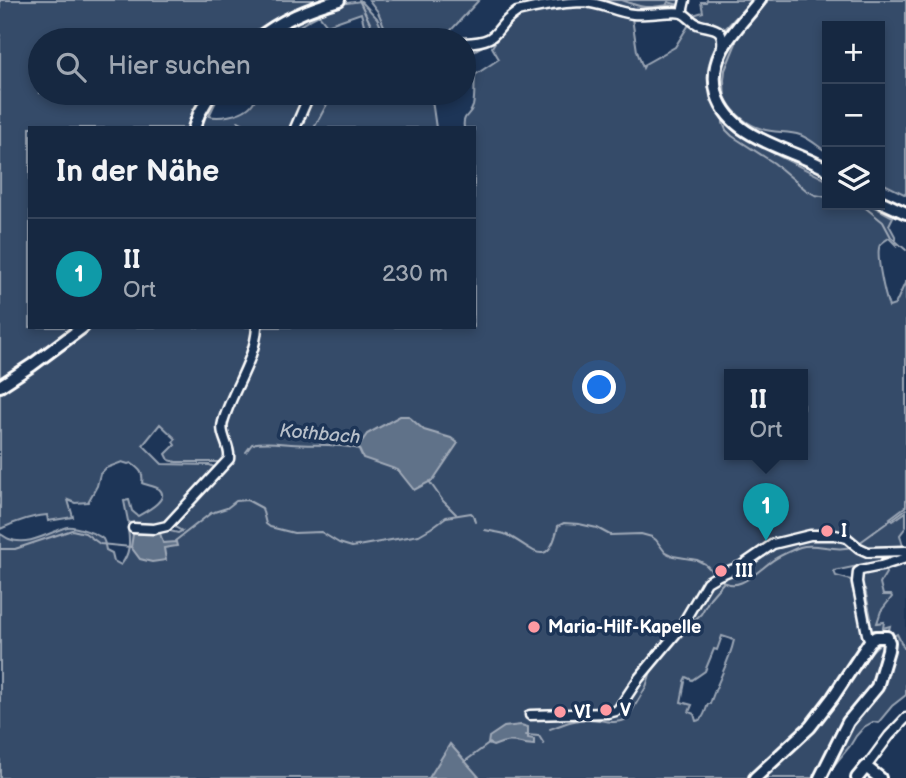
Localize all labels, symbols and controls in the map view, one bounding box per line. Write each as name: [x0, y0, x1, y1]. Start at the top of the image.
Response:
map controls: [822, 21, 885, 210]
button: +: [822, 21, 885, 84]
search box: [28, 28, 476, 105]
icon: search: [52, 48, 90, 86]
text: Hier suchen: [108, 51, 251, 82]
button: −: [822, 84, 885, 147]
button: layers: [822, 147, 885, 210]
text: In der Nähe: [56, 154, 219, 190]
text: II: [123, 245, 141, 276]
text: 1: [74, 260, 84, 288]
text: 230 m: [382, 260, 448, 288]
text: Ort: [123, 276, 156, 304]
popup: [724, 369, 808, 460]
your location: [582, 370, 616, 404]
text: II: [749, 385, 767, 416]
text: Ort: [749, 416, 783, 444]
water label: Kothbach: [278, 420, 361, 449]
pin: 1: [743, 483, 789, 541]
place label: I: [841, 521, 847, 542]
marker: I: [819, 523, 835, 539]
place label: III: [735, 561, 753, 582]
marker: III: [713, 563, 729, 579]
place label: Maria-Hilf-Kapelle: [548, 617, 701, 638]
marker: Maria-Hilf-Kapelle: [526, 619, 542, 635]
place label: V: [620, 700, 631, 721]
place label: VI: [574, 702, 591, 723]
marker: V: [598, 702, 614, 718]
marker: VI: [552, 704, 568, 720]

